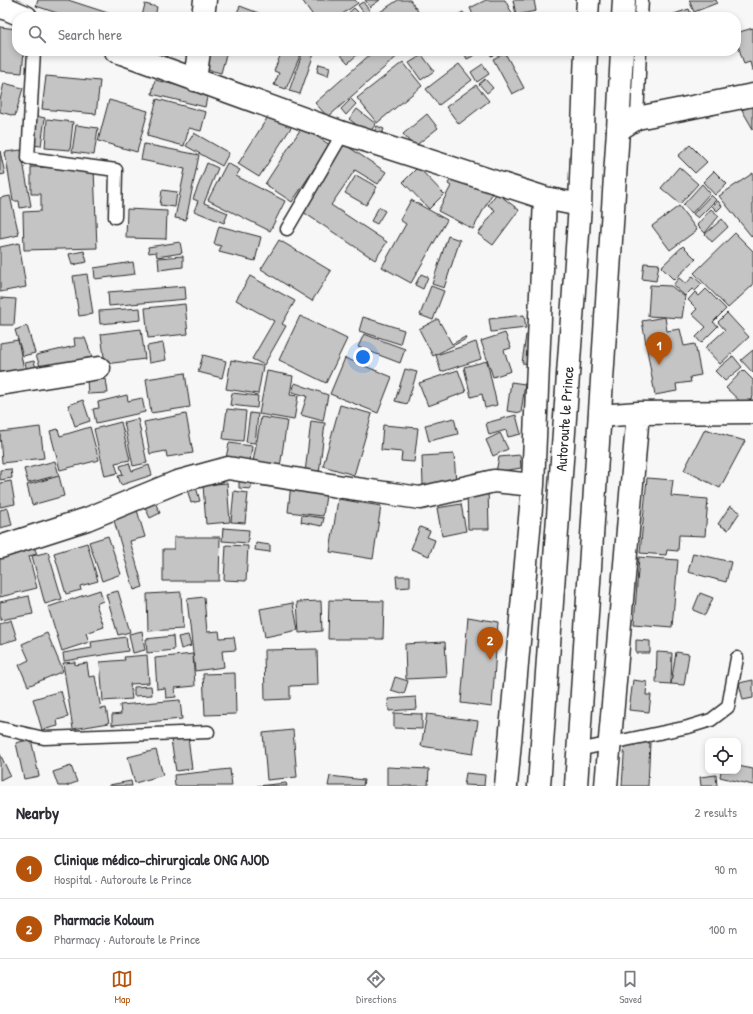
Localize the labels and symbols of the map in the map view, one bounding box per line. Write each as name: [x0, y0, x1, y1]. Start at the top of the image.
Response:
pin: 1: [646, 332, 672, 365]
your location: [353, 347, 373, 367]
street label: Autoroute le Prince: [550, 366, 579, 472]
pin: 2: [477, 627, 503, 660]

